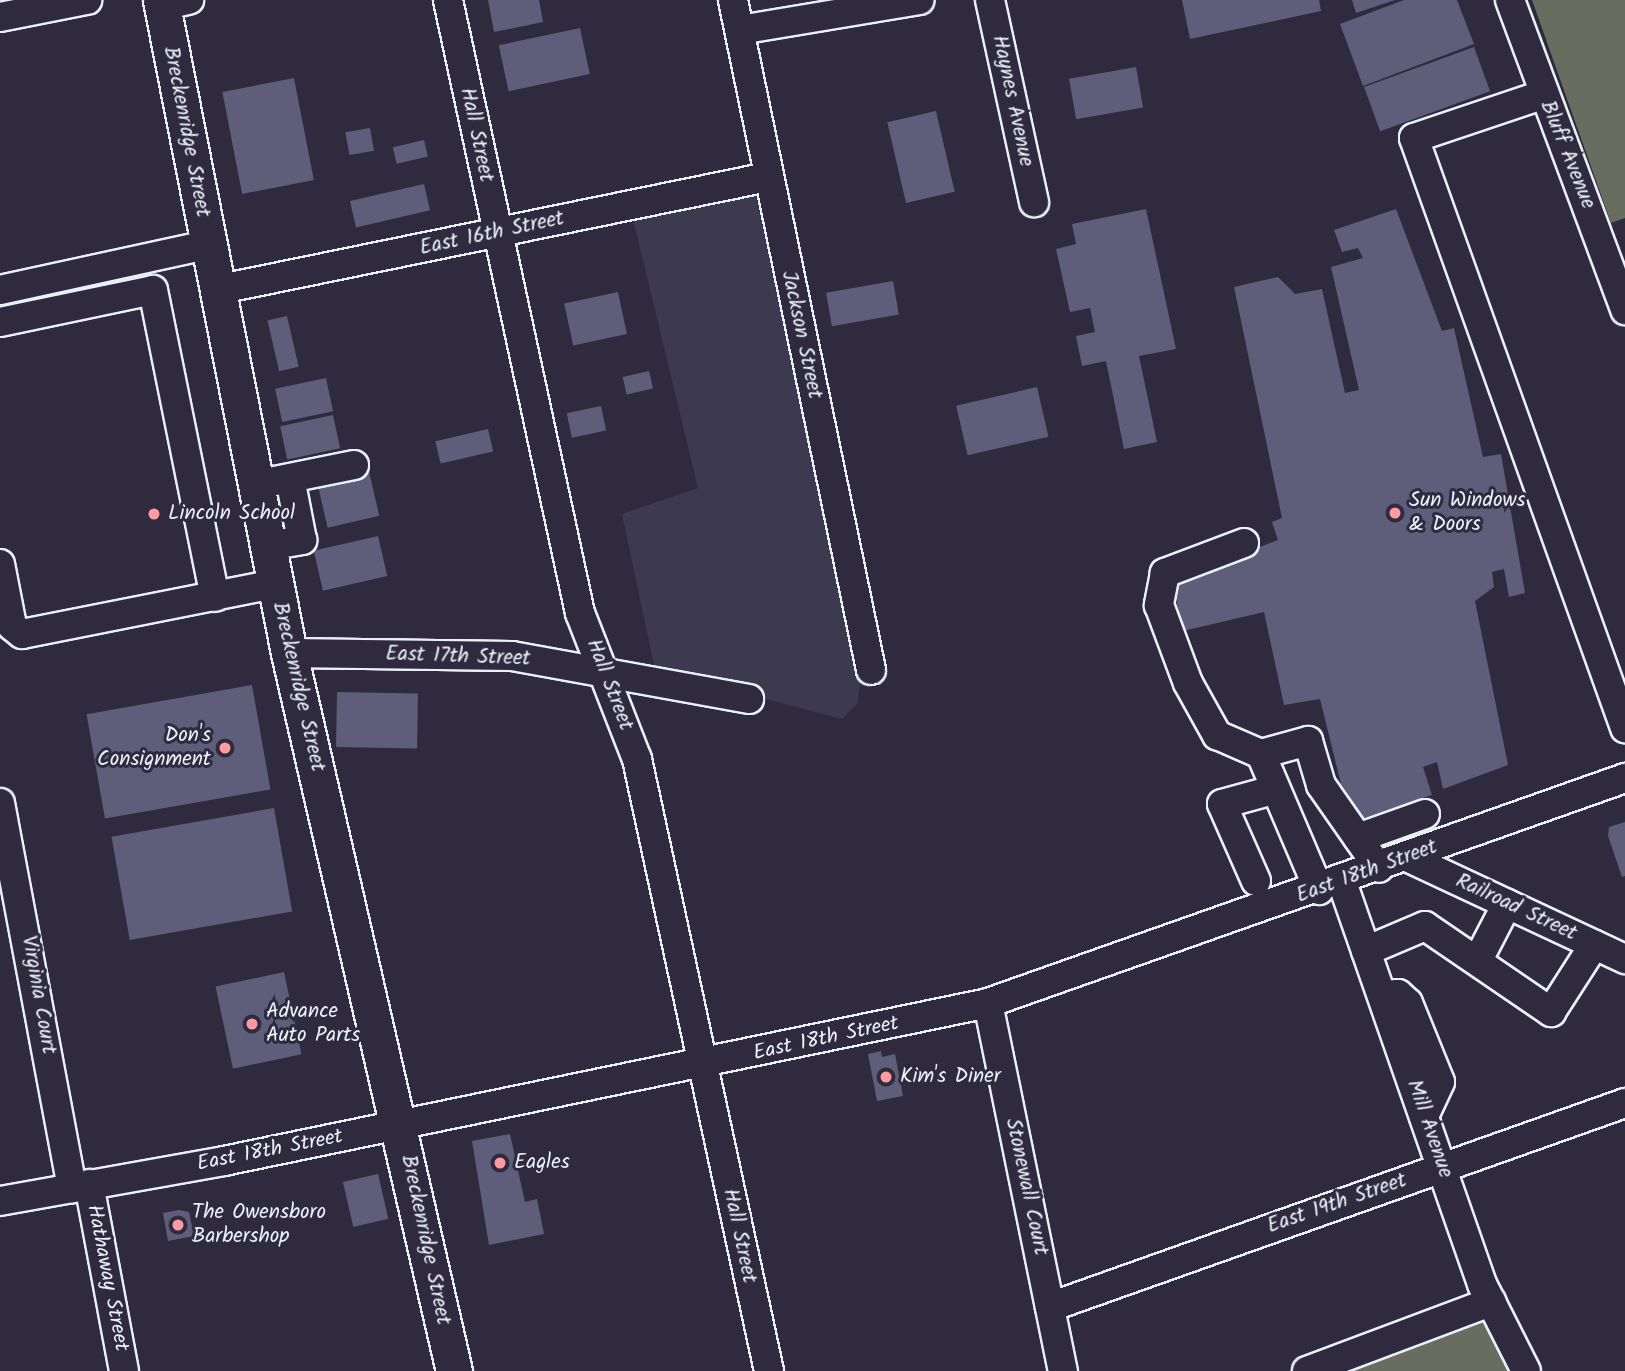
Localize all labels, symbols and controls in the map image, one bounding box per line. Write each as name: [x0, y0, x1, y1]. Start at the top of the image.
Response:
street label: Haynes Avenue: [986, 33, 1038, 169]
street label: Breckenridge Street: [157, 45, 215, 219]
street label: Hall Street: [454, 85, 498, 185]
street label: Bluff Avenue: [1534, 97, 1600, 213]
street label: East 16th Street: [418, 206, 566, 262]
street label: Jackson Street: [775, 269, 827, 401]
place label: Sun Windows & Doors: [1409, 488, 1526, 538]
place label: Lincoln School: [168, 501, 295, 527]
marker: Sun Windows & Doors: [1387, 505, 1403, 521]
marker: Lincoln School: [146, 506, 162, 522]
street label: Breckenridge Street: [266, 600, 330, 774]
street label: Hall Street: [580, 636, 638, 734]
street label: East 17th Street: [385, 642, 531, 672]
place label: Don's Consignment: [97, 723, 211, 773]
marker: Don's Consignment: [217, 740, 233, 756]
street label: East 18th Street: [1293, 835, 1441, 909]
street label: Railroad Street: [1451, 869, 1581, 947]
street label: Virginia Court: [15, 934, 61, 1056]
place label: Advance Auto Parts: [266, 999, 360, 1049]
street label: East 18th Street: [751, 1011, 901, 1067]
marker: Advance Auto Parts: [244, 1016, 260, 1032]
place label: Kim's Diner: [900, 1064, 1001, 1090]
marker: Kim's Diner: [878, 1069, 894, 1085]
street label: Mill Avenue: [1400, 1077, 1458, 1181]
street label: Stonewall Court: [999, 1116, 1053, 1258]
street label: East 18th Street: [195, 1125, 345, 1177]
place label: Eagles: [514, 1150, 570, 1176]
street label: Breckenridge Street: [395, 1153, 455, 1327]
marker: Eagles: [492, 1155, 508, 1171]
street label: East 19th Street: [1264, 1168, 1410, 1240]
street label: Hall Street: [717, 1186, 761, 1286]
place label: The Owensboro Barbershop: [192, 1200, 326, 1250]
street label: Hathaway Street: [80, 1203, 134, 1353]
marker: The Owensboro Barbershop: [170, 1217, 186, 1233]

